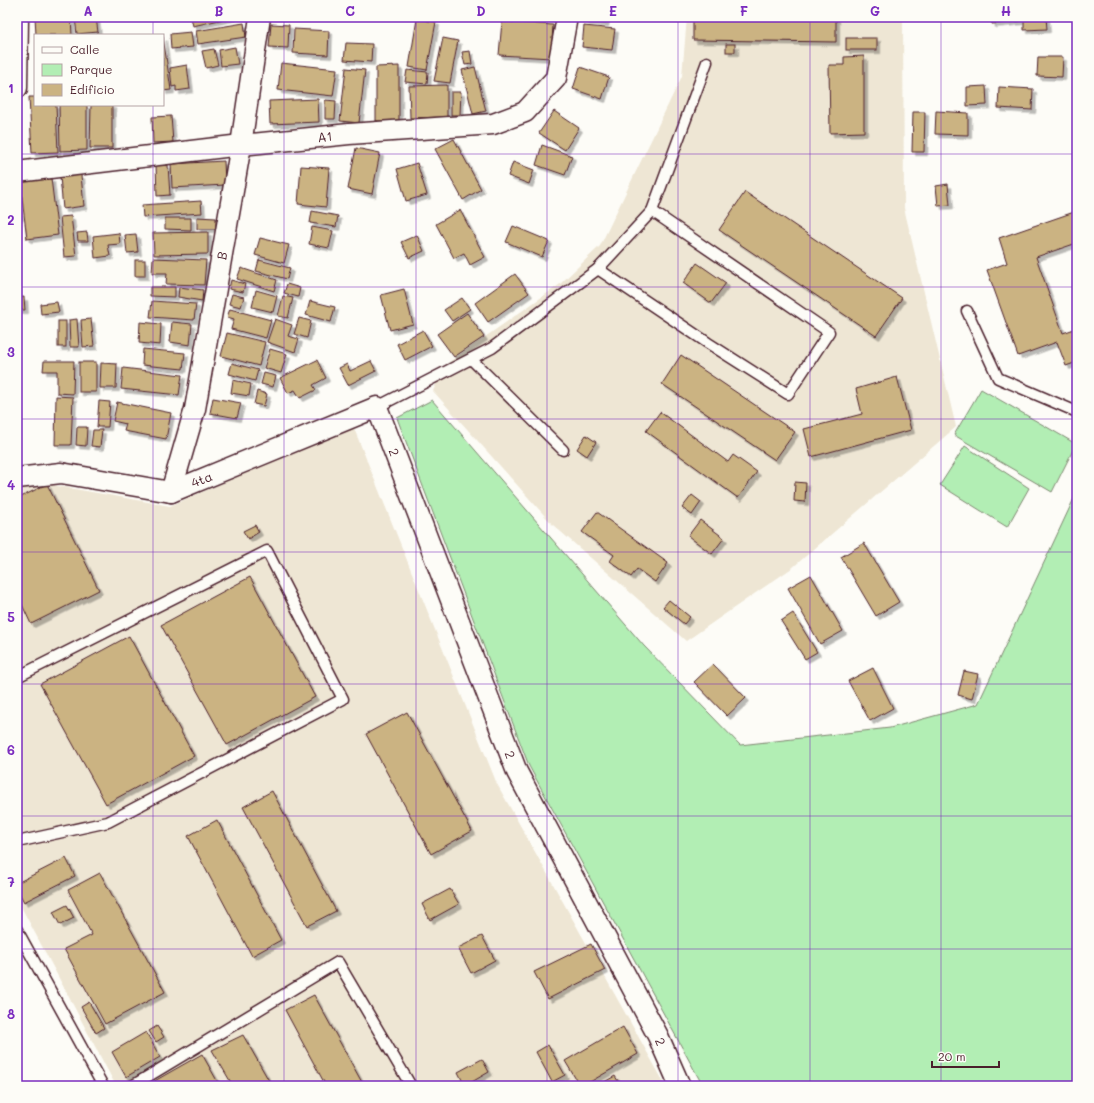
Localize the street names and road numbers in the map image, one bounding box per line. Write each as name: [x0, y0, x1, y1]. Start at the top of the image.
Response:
street label: A1: [317, 127, 333, 145]
street label: B: [212, 250, 230, 261]
street label: 2: [386, 445, 404, 458]
street label: 4ta: [188, 467, 215, 491]
street label: 2: [502, 748, 520, 761]
street label: 2: [652, 1035, 670, 1048]

